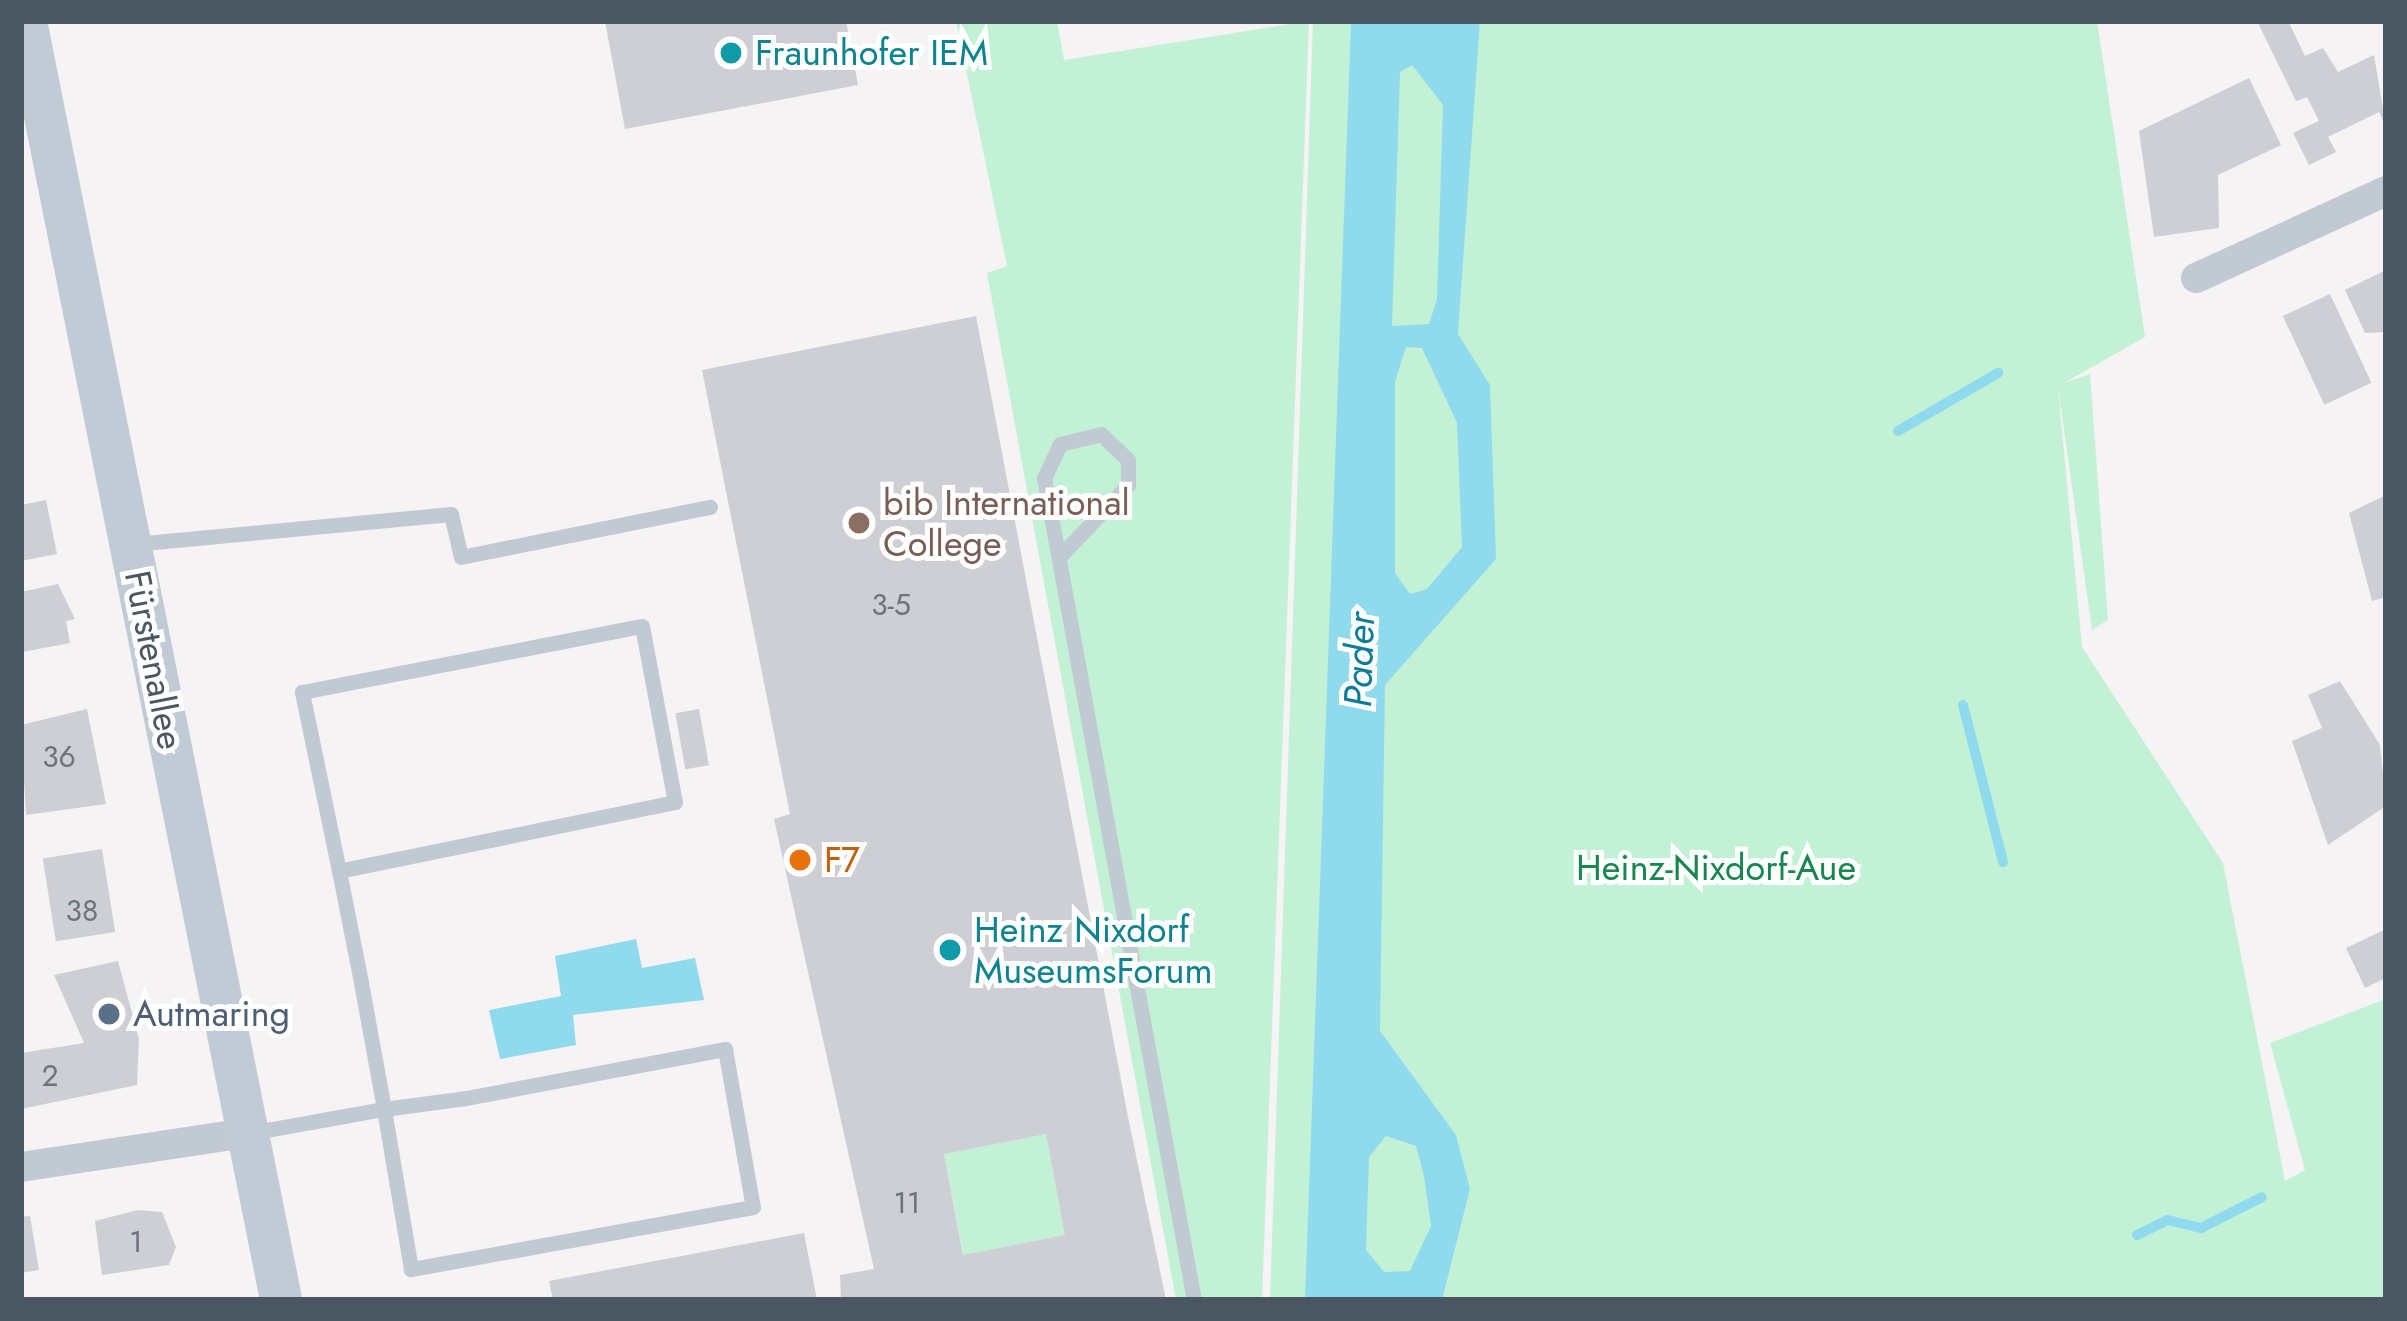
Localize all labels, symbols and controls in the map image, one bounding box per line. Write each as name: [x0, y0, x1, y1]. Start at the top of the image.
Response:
place label: Fraunhofer IEM: [755, 31, 988, 75]
marker: Fraunhofer IEM: [718, 40, 744, 66]
place label: bib International College: [883, 480, 1130, 565]
marker: bib International College: [846, 510, 872, 536]
street label: Fürstenallee: [116, 567, 192, 753]
house number: 3-5: [871, 587, 911, 623]
water label: Pader: [1335, 612, 1385, 708]
house number: 36: [42, 739, 76, 775]
place label: F7: [824, 838, 860, 882]
park label: Heinz-Nixdorf-Aue: [1576, 846, 1856, 890]
marker: F7: [787, 847, 813, 873]
house number: 38: [66, 893, 98, 929]
place label: Heinz Nixdorf MuseumsForum: [974, 907, 1212, 992]
marker: Heinz Nixdorf MuseumsForum: [937, 937, 963, 963]
place label: Autmaring: [133, 992, 290, 1036]
marker: Autmaring: [96, 1001, 122, 1027]
house number: 2: [41, 1058, 59, 1094]
house number: 11: [894, 1185, 920, 1221]
house number: 1: [129, 1224, 143, 1260]

